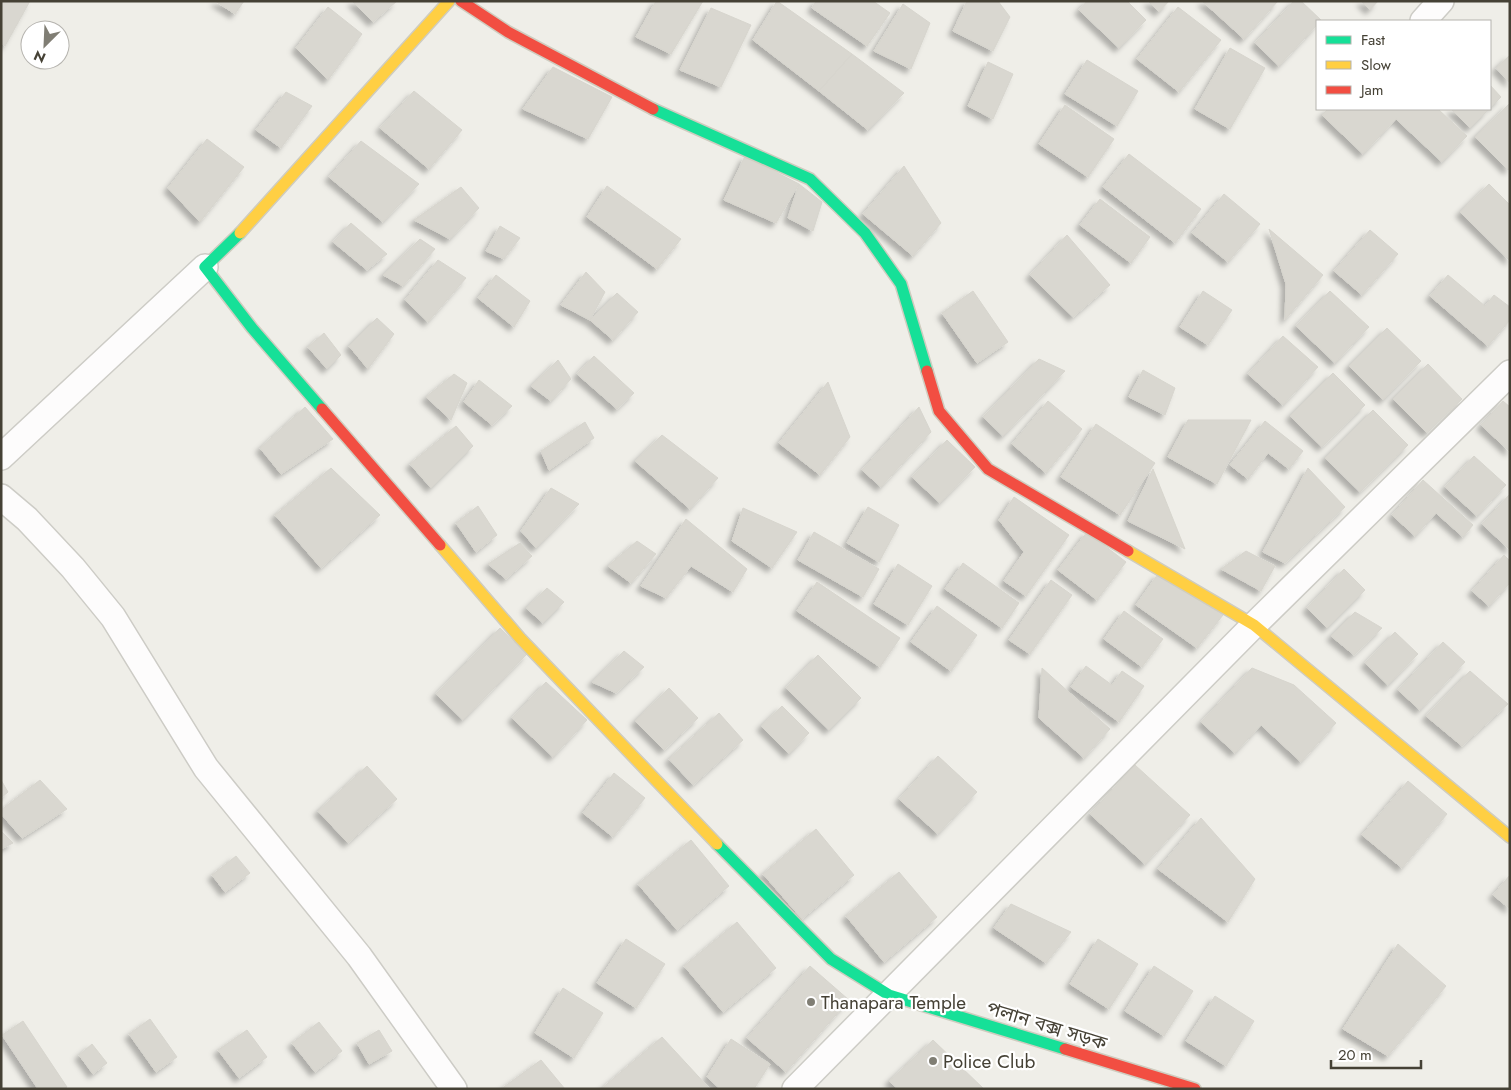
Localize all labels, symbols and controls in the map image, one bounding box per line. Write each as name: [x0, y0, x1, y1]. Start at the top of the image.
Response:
north arrow: [20, 20, 70, 70]
legend: [1316, 20, 1491, 110]
text: Fast: [1361, 29, 1385, 51]
text: N: [31, 45, 49, 68]
text: Slow: [1361, 54, 1392, 76]
text: Jam: [1359, 79, 1384, 101]
place label: Thanapara Temple: [821, 989, 966, 1016]
street label: পলান বক্স সড়ক: [983, 994, 1111, 1057]
marker: Thanapara Temple: [805, 996, 817, 1008]
scale bar: [1331, 1038, 1421, 1070]
text: 20 m: [1338, 1044, 1372, 1066]
place label: Police Club: [943, 1048, 1035, 1075]
marker: Police Club: [927, 1055, 939, 1067]

